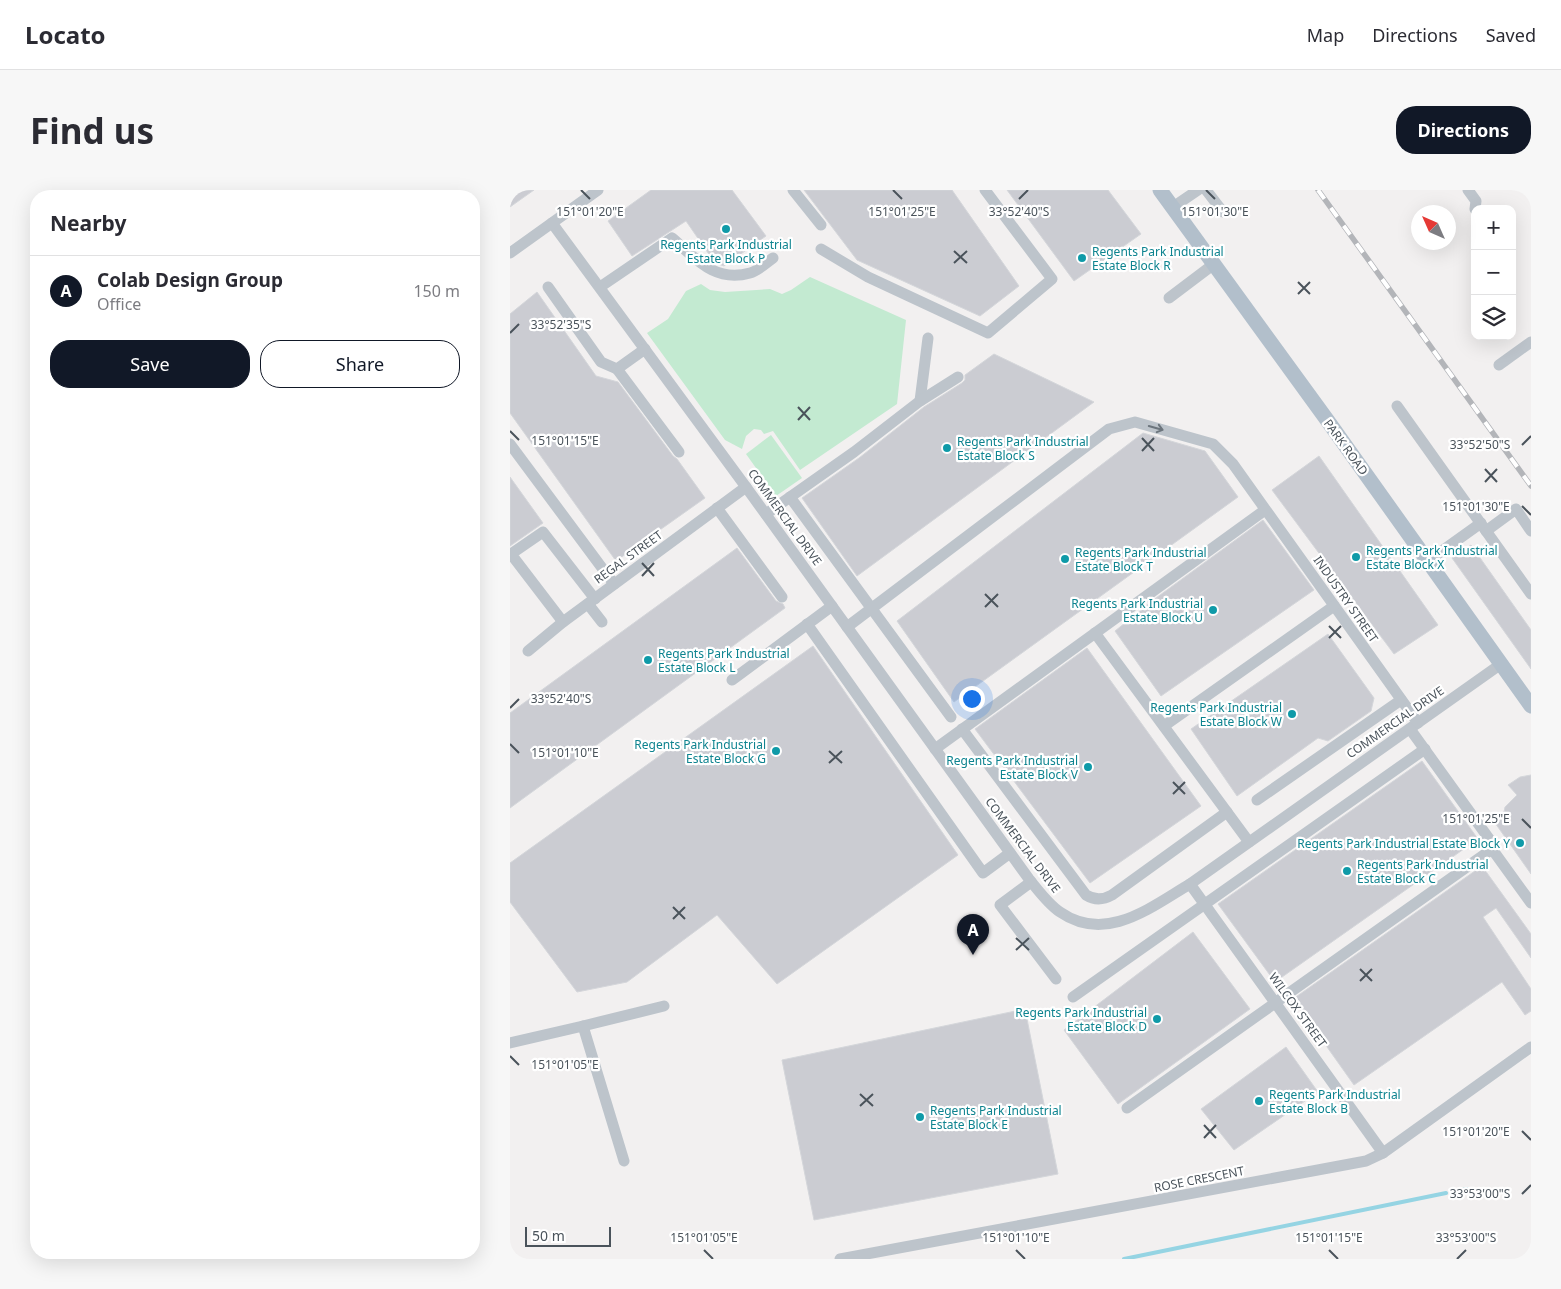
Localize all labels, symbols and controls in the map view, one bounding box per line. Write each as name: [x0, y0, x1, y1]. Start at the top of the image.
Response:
text: Locato: [25, 18, 106, 51]
text: Map: [1307, 23, 1344, 47]
text: Directions: [1372, 23, 1458, 47]
text: Saved: [1486, 23, 1536, 47]
button: Directions: [1396, 106, 1531, 154]
text: Find us: [30, 107, 154, 154]
text: 151°01'20"E: [556, 203, 624, 220]
text: 151°01'25"E: [868, 203, 936, 220]
text: 33°52'40"S: [989, 203, 1050, 220]
text: 151°01'30"E: [1181, 203, 1249, 220]
north arrow: [1411, 205, 1456, 250]
map controls: [1471, 205, 1516, 340]
button: +: [1471, 205, 1516, 250]
text: Nearby: [50, 209, 126, 237]
marker: Regents Park Industrial Estate Block P: [720, 223, 732, 235]
place label: Regents Park Industrial Estate Block P: [660, 236, 792, 267]
place label: Regents Park Industrial Estate Block R: [1092, 243, 1224, 274]
button: −: [1471, 250, 1516, 295]
marker: Regents Park Industrial Estate Block R: [1076, 252, 1088, 264]
text: Colab Design Group: [97, 267, 283, 293]
text: A: [60, 280, 72, 302]
text: 150 m: [413, 280, 460, 302]
text: Office: [97, 293, 141, 315]
button: layers: [1471, 295, 1516, 340]
text: 33°52'35"S: [531, 316, 592, 333]
button: Save: [50, 340, 250, 388]
button: Share: [260, 340, 460, 388]
street label: PARK ROAD: [1320, 416, 1372, 479]
one-way arrow: [1148, 424, 1164, 434]
text: 151°01'15"E: [531, 432, 599, 449]
place label: Regents Park Industrial Estate Block S: [957, 433, 1089, 464]
text: 33°52'50"S: [1450, 436, 1511, 453]
marker: Regents Park Industrial Estate Block S: [941, 442, 953, 454]
street label: COMMERCIAL DRIVE: [744, 465, 826, 569]
text: 151°01'30"E: [1442, 498, 1510, 515]
street label: REGAL STREET: [590, 526, 666, 588]
place label: Regents Park Industrial Estate Block X: [1366, 542, 1498, 573]
place label: Regents Park Industrial Estate Block T: [1075, 544, 1207, 575]
marker: Regents Park Industrial Estate Block X: [1350, 551, 1362, 563]
street label: INDUSTRY STREET: [1310, 552, 1382, 646]
marker: Regents Park Industrial Estate Block T: [1059, 553, 1071, 565]
place label: Regents Park Industrial Estate Block U: [1071, 595, 1203, 626]
marker: Regents Park Industrial Estate Block U: [1207, 604, 1219, 616]
place label: Regents Park Industrial Estate Block L: [658, 645, 790, 676]
marker: Regents Park Industrial Estate Block L: [642, 654, 654, 666]
street label: COMMERCIAL DRIVE: [1343, 682, 1447, 762]
your location: [959, 686, 985, 712]
text: 33°52'40"S: [531, 690, 592, 707]
place label: Regents Park Industrial Estate Block W: [1150, 699, 1282, 730]
marker: Regents Park Industrial Estate Block W: [1286, 708, 1298, 720]
place label: Regents Park Industrial Estate Block G: [634, 736, 766, 767]
text: 151°01'10"E: [531, 744, 599, 761]
marker: Regents Park Industrial Estate Block G: [770, 745, 782, 757]
place label: Regents Park Industrial Estate Block V: [946, 752, 1079, 783]
marker: Regents Park Industrial Estate Block V: [1082, 761, 1094, 773]
street label: COMMERCIAL DRIVE: [981, 794, 1065, 896]
text: 151°01'25"E: [1442, 810, 1510, 827]
place label: Regents Park Industrial Estate Block Y: [1297, 835, 1510, 852]
marker: Regents Park Industrial Estate Block Y: [1514, 837, 1526, 849]
place label: Regents Park Industrial Estate Block C: [1357, 856, 1489, 887]
marker: Regents Park Industrial Estate Block C: [1341, 865, 1353, 877]
pin: A: [957, 914, 989, 955]
street label: WILCOX STREET: [1265, 969, 1331, 1051]
place label: Regents Park Industrial Estate Block D: [1015, 1004, 1147, 1035]
marker: Regents Park Industrial Estate Block D: [1151, 1013, 1163, 1025]
text: 151°01'05"E: [531, 1056, 599, 1073]
place label: Regents Park Industrial Estate Block B: [1269, 1086, 1401, 1117]
marker: Regents Park Industrial Estate Block B: [1253, 1095, 1265, 1107]
place label: Regents Park Industrial Estate Block E: [930, 1102, 1062, 1133]
marker: Regents Park Industrial Estate Block E: [914, 1111, 926, 1123]
text: 151°01'20"E: [1442, 1123, 1510, 1140]
street label: ROSE CRESCENT: [1152, 1162, 1246, 1196]
text: 33°53'00"S: [1450, 1185, 1511, 1202]
scale bar: [525, 1224, 611, 1247]
text: 50 m: [532, 1226, 565, 1245]
text: 151°01'05"E: [670, 1229, 738, 1246]
text: 151°01'10"E: [982, 1229, 1050, 1246]
text: 151°01'15"E: [1295, 1229, 1363, 1246]
text: 33°53'00"S: [1436, 1229, 1497, 1246]

